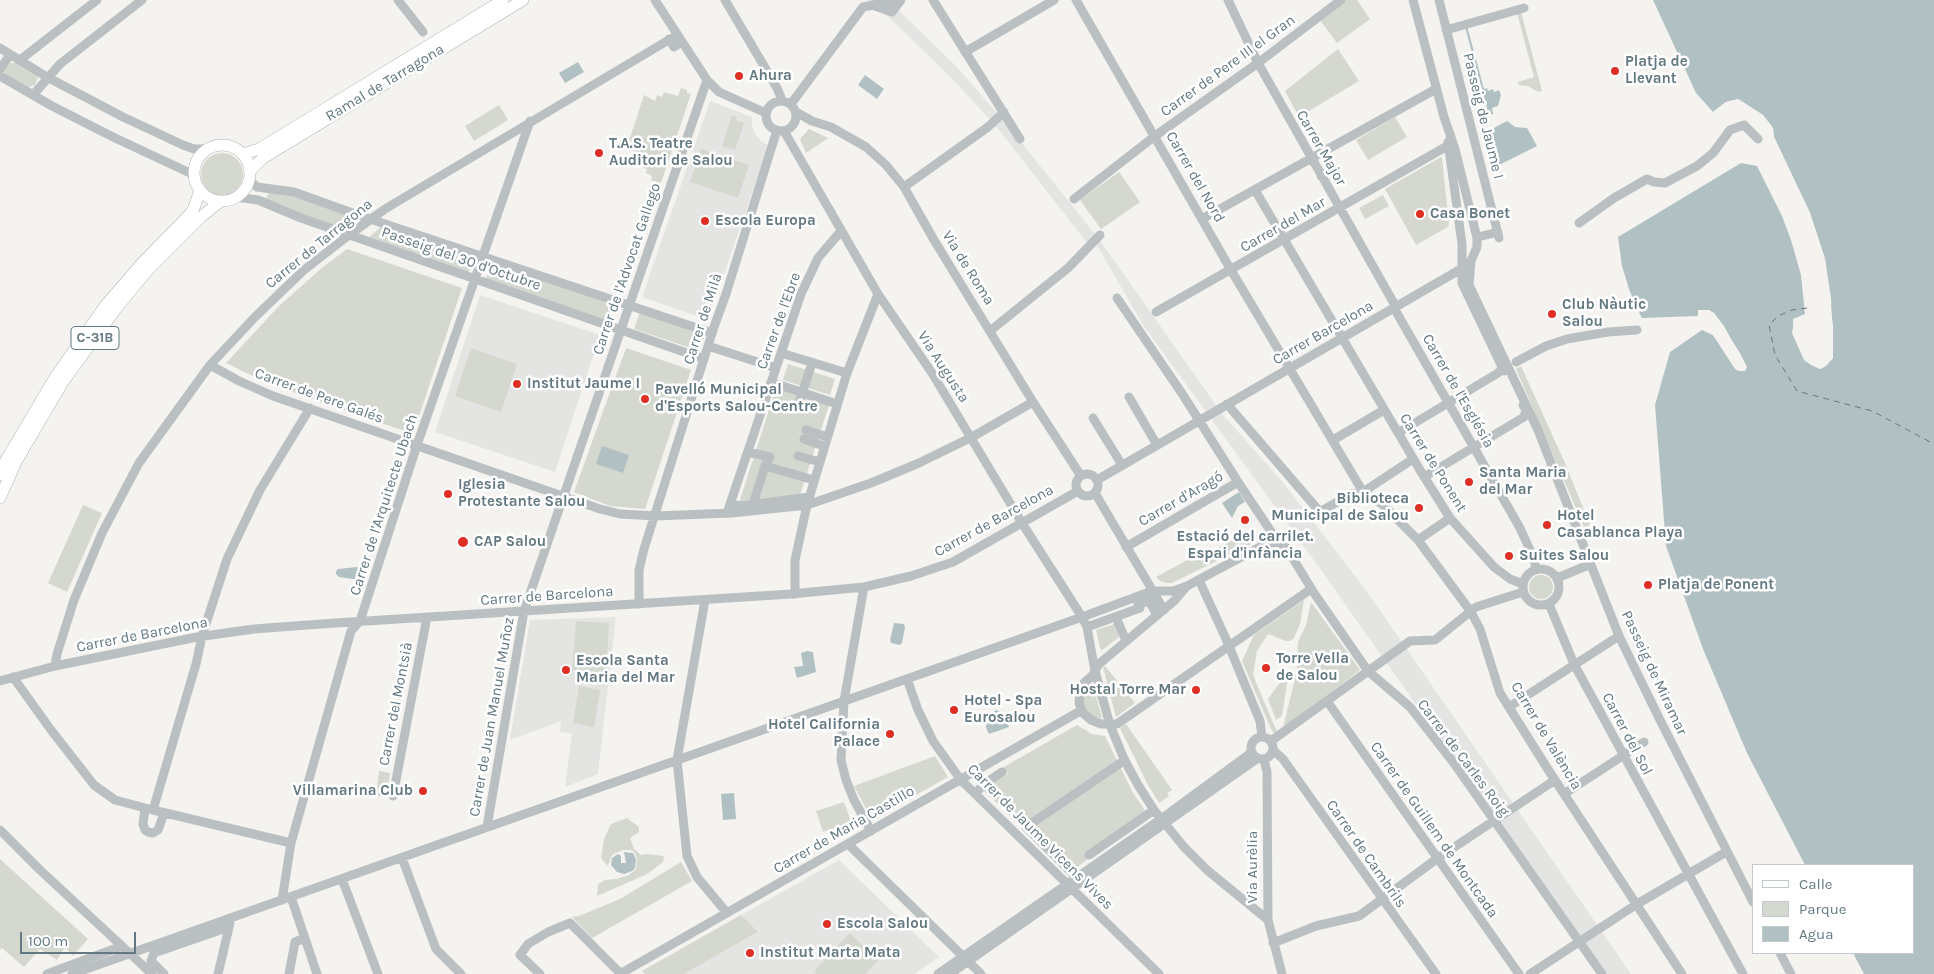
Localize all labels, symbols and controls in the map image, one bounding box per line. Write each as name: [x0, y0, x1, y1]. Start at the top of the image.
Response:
street label: Carrer de Pere III el Gran: [1157, 11, 1299, 121]
street label: Ramal de Tarragona: [322, 40, 448, 126]
street label: Passeig de Jaume I: [1459, 51, 1507, 181]
place label: Platja de Llevant: [1625, 53, 1688, 88]
marker: Platja de Llevant: [1609, 65, 1621, 77]
place label: Ahura: [749, 67, 792, 85]
marker: Ahura: [733, 70, 745, 82]
street label: Carrer Major: [1292, 107, 1350, 189]
street label: Carrer del Nord: [1162, 128, 1228, 226]
place label: T.A.S. Teatre Auditori de Salou: [609, 135, 733, 170]
marker: T.A.S. Teatre Auditori de Salou: [593, 147, 605, 159]
street label: Carrer de l'Advocat Gallego: [589, 181, 665, 357]
street label: Carrer del Mar: [1237, 193, 1329, 257]
street label: Carrer de Tarragona: [262, 195, 376, 293]
place label: Casa Bonet: [1430, 205, 1510, 223]
marker: Casa Bonet: [1414, 208, 1426, 220]
place label: Escola Europa: [715, 212, 816, 230]
marker: Escola Europa: [699, 215, 711, 227]
street label: Passeig del 30 d'Octubre: [379, 223, 543, 295]
street label: Via de Roma: [938, 227, 998, 309]
street label: Carrer de l'Ebre: [753, 270, 805, 372]
street label: Carrer de Milà: [680, 271, 726, 367]
place label: Club Nàutic Salou: [1562, 296, 1646, 331]
street label: Carrer Barcelona: [1270, 297, 1376, 369]
marker: Club Nàutic Salou: [1546, 308, 1558, 320]
road number: C-31B: [71, 326, 119, 349]
street label: Via Augusta: [913, 328, 973, 406]
street label: Carrer de l'Església: [1418, 331, 1498, 451]
street label: Carrer de Pere Galés: [252, 364, 386, 428]
place label: Institut Jaume I: [527, 375, 640, 393]
marker: Institut Jaume I: [511, 378, 523, 390]
place label: Pavelló Municipal d'Esports Salou-Centre: [655, 381, 818, 416]
marker: Pavelló Municipal d'Esports Salou-Centre: [639, 393, 651, 405]
street label: Carrer de Ponent: [1395, 410, 1471, 516]
street label: Carrer de l'Arquitecte Ubach: [346, 412, 422, 598]
place label: Santa Maria del Mar: [1479, 464, 1567, 499]
street label: Carrer d'Aragó: [1135, 467, 1227, 531]
place label: Iglesia Protestante Salou: [458, 476, 585, 511]
marker: Santa Maria del Mar: [1463, 476, 1475, 488]
street label: Carrer de Barcelona: [931, 481, 1057, 561]
marker: Iglesia Protestante Salou: [442, 488, 454, 500]
place label: Biblioteca Municipal de Salou: [1271, 490, 1409, 525]
marker: Biblioteca Municipal de Salou: [1413, 502, 1425, 514]
place label: Hotel Casablanca Playa: [1557, 507, 1683, 542]
marker: Estació del carrilet. Espai d'infància: [1239, 514, 1251, 526]
marker: Hotel Casablanca Playa: [1541, 519, 1553, 531]
place label: Estació del carrilet. Espai d'infància: [1176, 528, 1314, 563]
place label: CAP Salou: [474, 533, 546, 551]
marker: CAP Salou: [456, 535, 470, 549]
place label: Suites Salou: [1519, 547, 1609, 565]
marker: Suites Salou: [1503, 550, 1515, 562]
place label: Platja de Ponent: [1658, 576, 1774, 594]
marker: Platja de Ponent: [1642, 579, 1654, 591]
street label: Carrer de Barcelona: [480, 582, 614, 610]
street label: Passeig de Miramar: [1617, 608, 1691, 738]
street label: Carrer de Barcelona: [75, 613, 209, 657]
street label: Carrer de Juan Manuel Muñoz: [466, 616, 518, 818]
street label: Carrer del Montsià: [375, 641, 417, 767]
place label: Torre Vella de Salou: [1276, 650, 1349, 685]
place label: Escola Santa Maria del Mar: [576, 652, 675, 687]
marker: Torre Vella de Salou: [1260, 662, 1272, 674]
marker: Escola Santa Maria del Mar: [560, 664, 572, 676]
street label: Carrer de València: [1507, 679, 1585, 793]
place label: Hostal Torre Mar: [1070, 681, 1186, 699]
marker: Hostal Torre Mar: [1190, 684, 1202, 696]
street label: Carrer del Sol: [1598, 690, 1656, 778]
place label: Hotel - Spa Eurosalou: [964, 692, 1042, 727]
street label: Carrer de Carles Roig: [1413, 696, 1513, 820]
marker: Hotel - Spa Eurosalou: [948, 704, 960, 716]
place label: Hotel California Palace: [768, 716, 880, 751]
marker: Hotel California Palace: [884, 728, 896, 740]
street label: Carrer de Guillem de Montcada: [1366, 738, 1502, 922]
street label: Carrer de Jaume Vicens Vives: [963, 760, 1117, 914]
place label: Villamarina Club: [293, 782, 413, 800]
street label: Carrer de Maria Castillo: [770, 782, 918, 878]
marker: Villamarina Club: [417, 785, 429, 797]
street label: Carrer de Cambrils: [1322, 797, 1410, 911]
street label: Via Aurèlia: [1244, 831, 1262, 903]
legend: [1752, 864, 1914, 954]
text: Calle: [1799, 875, 1833, 893]
text: Parque: [1799, 900, 1847, 918]
place label: Escola Salou: [837, 915, 928, 933]
marker: Escola Salou: [821, 918, 833, 930]
scale bar: [22, 922, 139, 954]
text: Agua: [1799, 925, 1833, 943]
text: 100 m: [28, 932, 68, 950]
place label: Institut Marta Mata: [760, 944, 901, 962]
marker: Institut Marta Mata: [744, 947, 756, 959]

